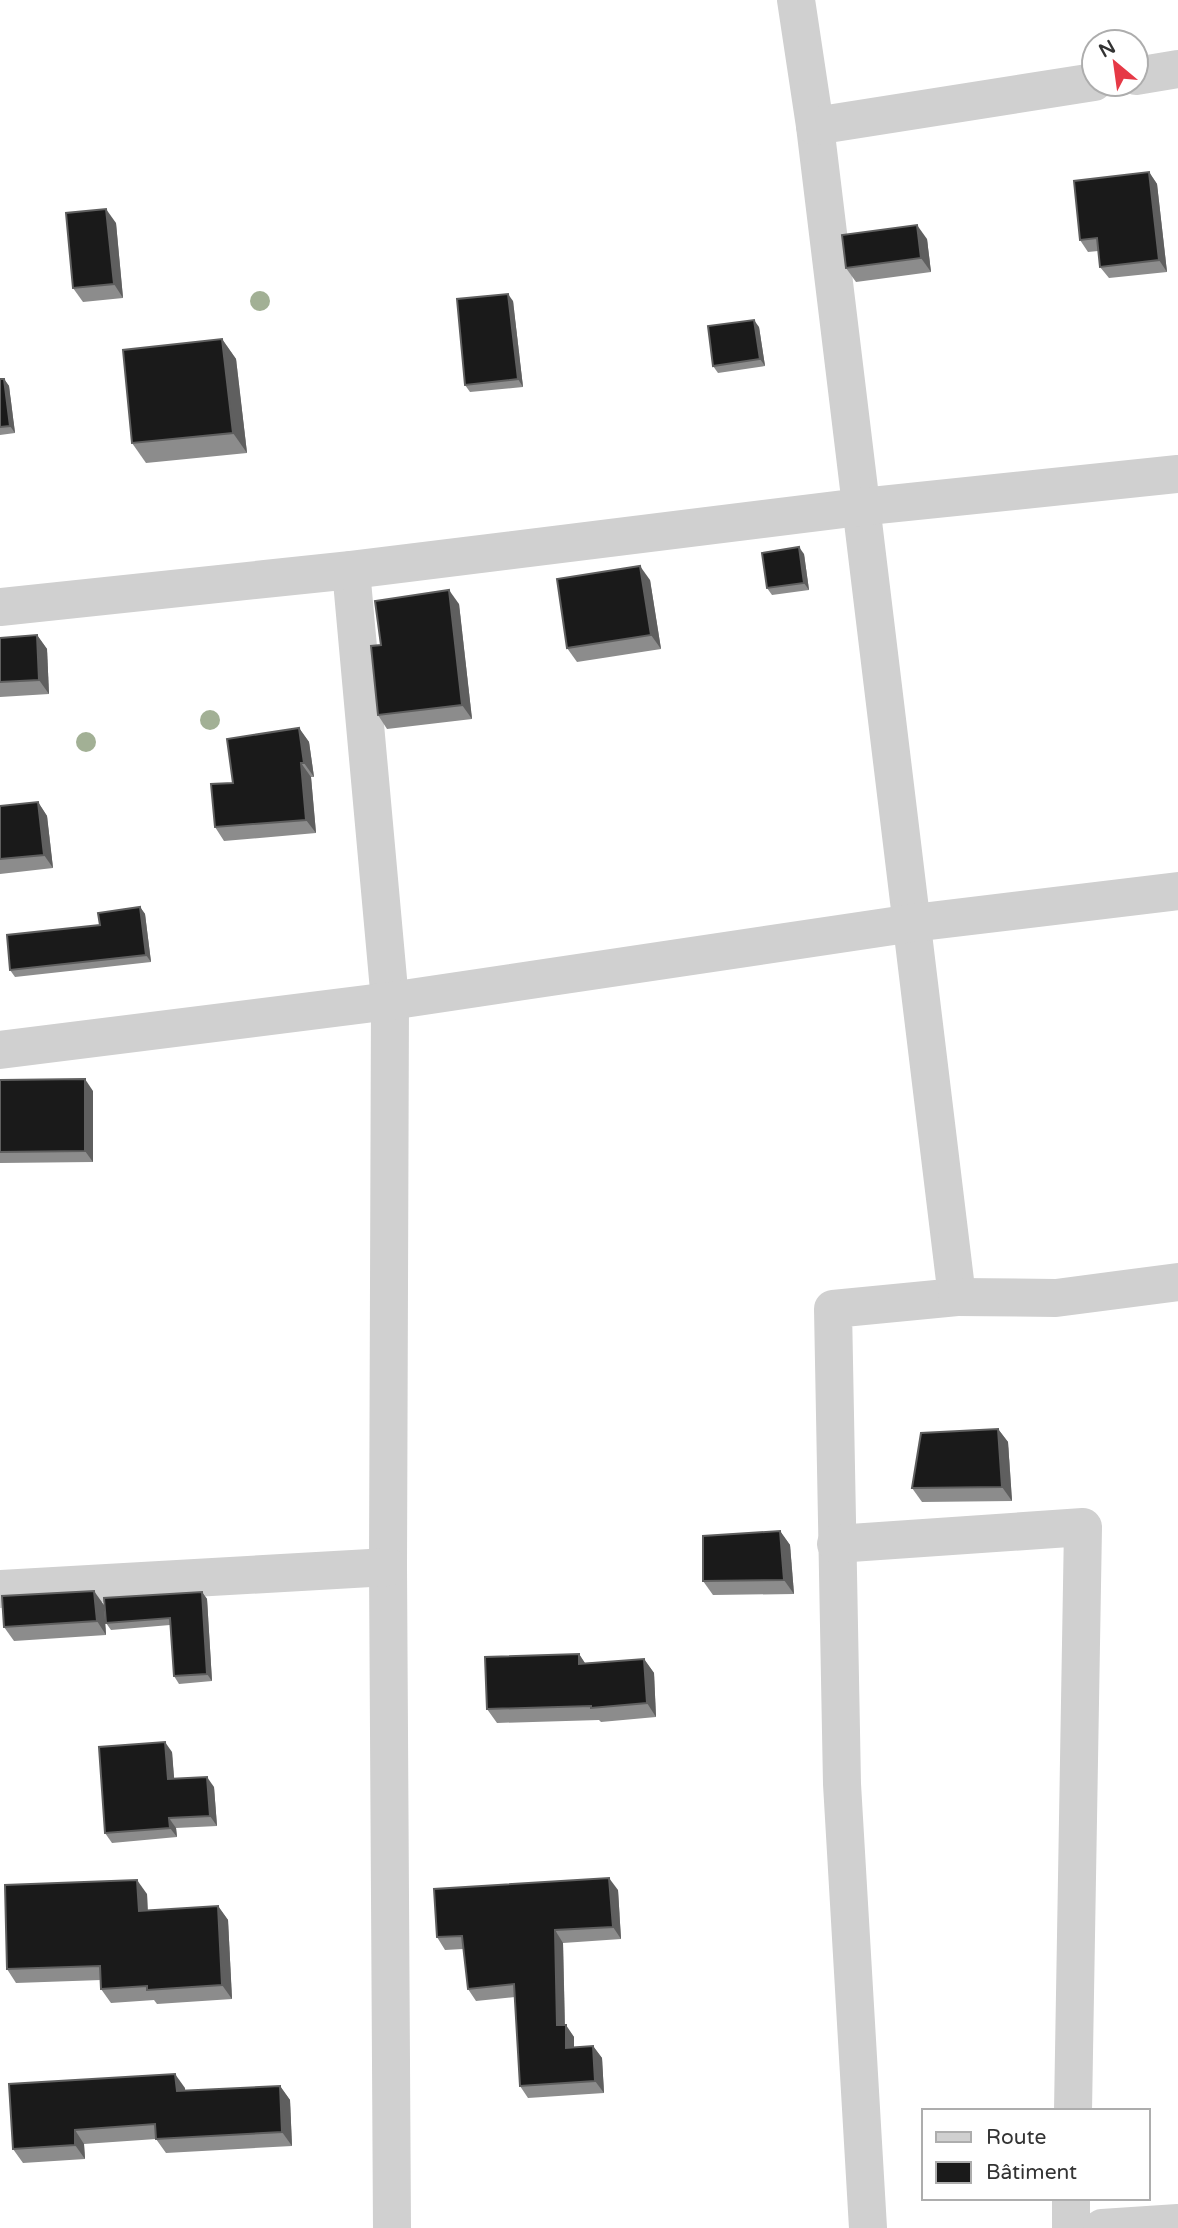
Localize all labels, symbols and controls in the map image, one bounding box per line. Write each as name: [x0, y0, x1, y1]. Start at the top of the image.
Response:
north arrow: [1080, 28, 1150, 98]
text: N: [1095, 36, 1119, 62]
legend: [922, 2109, 1150, 2200]
text: Route: [986, 2125, 1046, 2150]
text: Bâtiment: [986, 2160, 1077, 2185]

